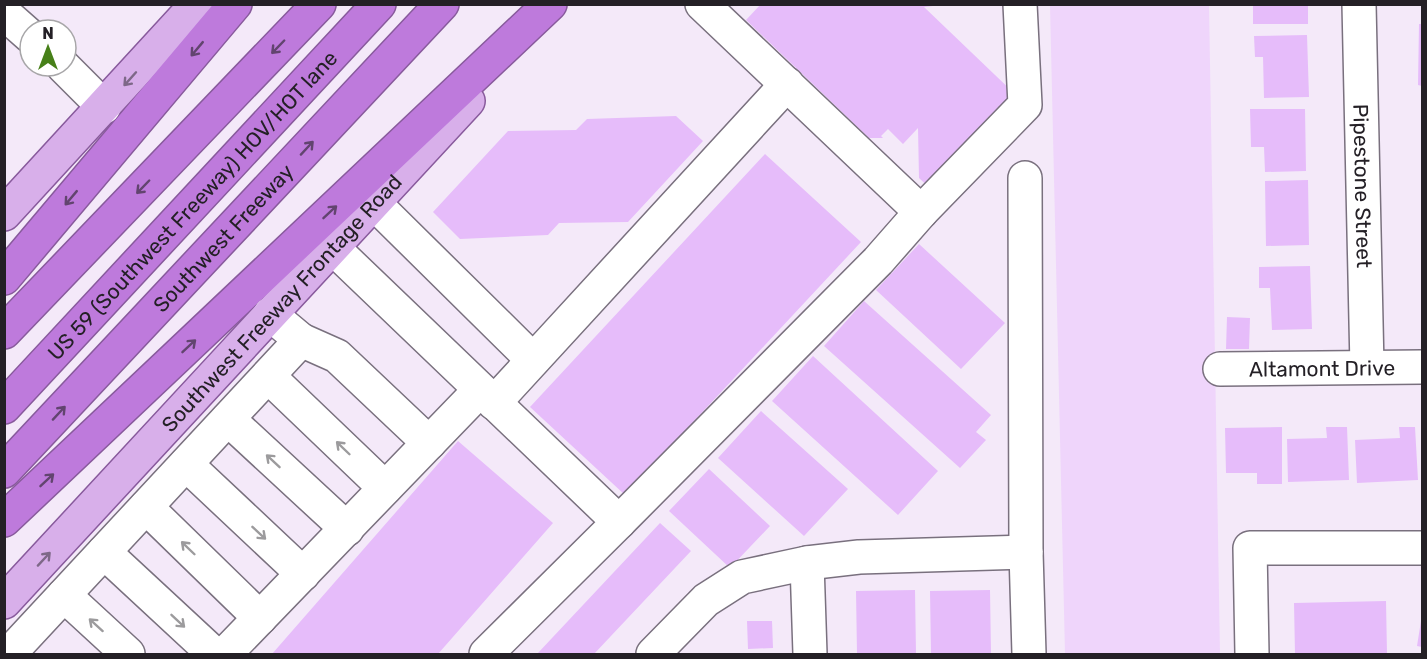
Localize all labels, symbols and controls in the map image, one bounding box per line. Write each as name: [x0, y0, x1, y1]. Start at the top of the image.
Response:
north arrow: [18, 18, 78, 78]
text: N: [42, 24, 54, 43]
one-way arrow: [271, 39, 286, 54]
one-way arrow: [190, 41, 204, 56]
street label: US 59 (Southwest Freeway) HOV/HOT lane: [42, 46, 342, 366]
one-way arrow: [123, 71, 137, 86]
street label: Pipestone Street: [1349, 104, 1377, 268]
one-way arrow: [300, 141, 314, 156]
street label: Southwest Freeway: [148, 159, 298, 317]
street label: Southwest Freeway Frontage Road: [156, 169, 406, 436]
one-way arrow: [136, 180, 151, 195]
one-way arrow: [64, 190, 78, 205]
one-way arrow: [323, 205, 338, 219]
one-way arrow: [181, 339, 196, 353]
street label: Altamont Drive: [1249, 355, 1395, 381]
one-way arrow: [52, 406, 66, 421]
one-way arrow: [336, 441, 351, 455]
one-way arrow: [265, 453, 280, 468]
one-way arrow: [39, 473, 54, 487]
one-way arrow: [252, 526, 267, 540]
one-way arrow: [181, 541, 196, 555]
one-way arrow: [37, 551, 51, 566]
one-way arrow: [170, 614, 185, 628]
one-way arrow: [89, 618, 104, 632]

